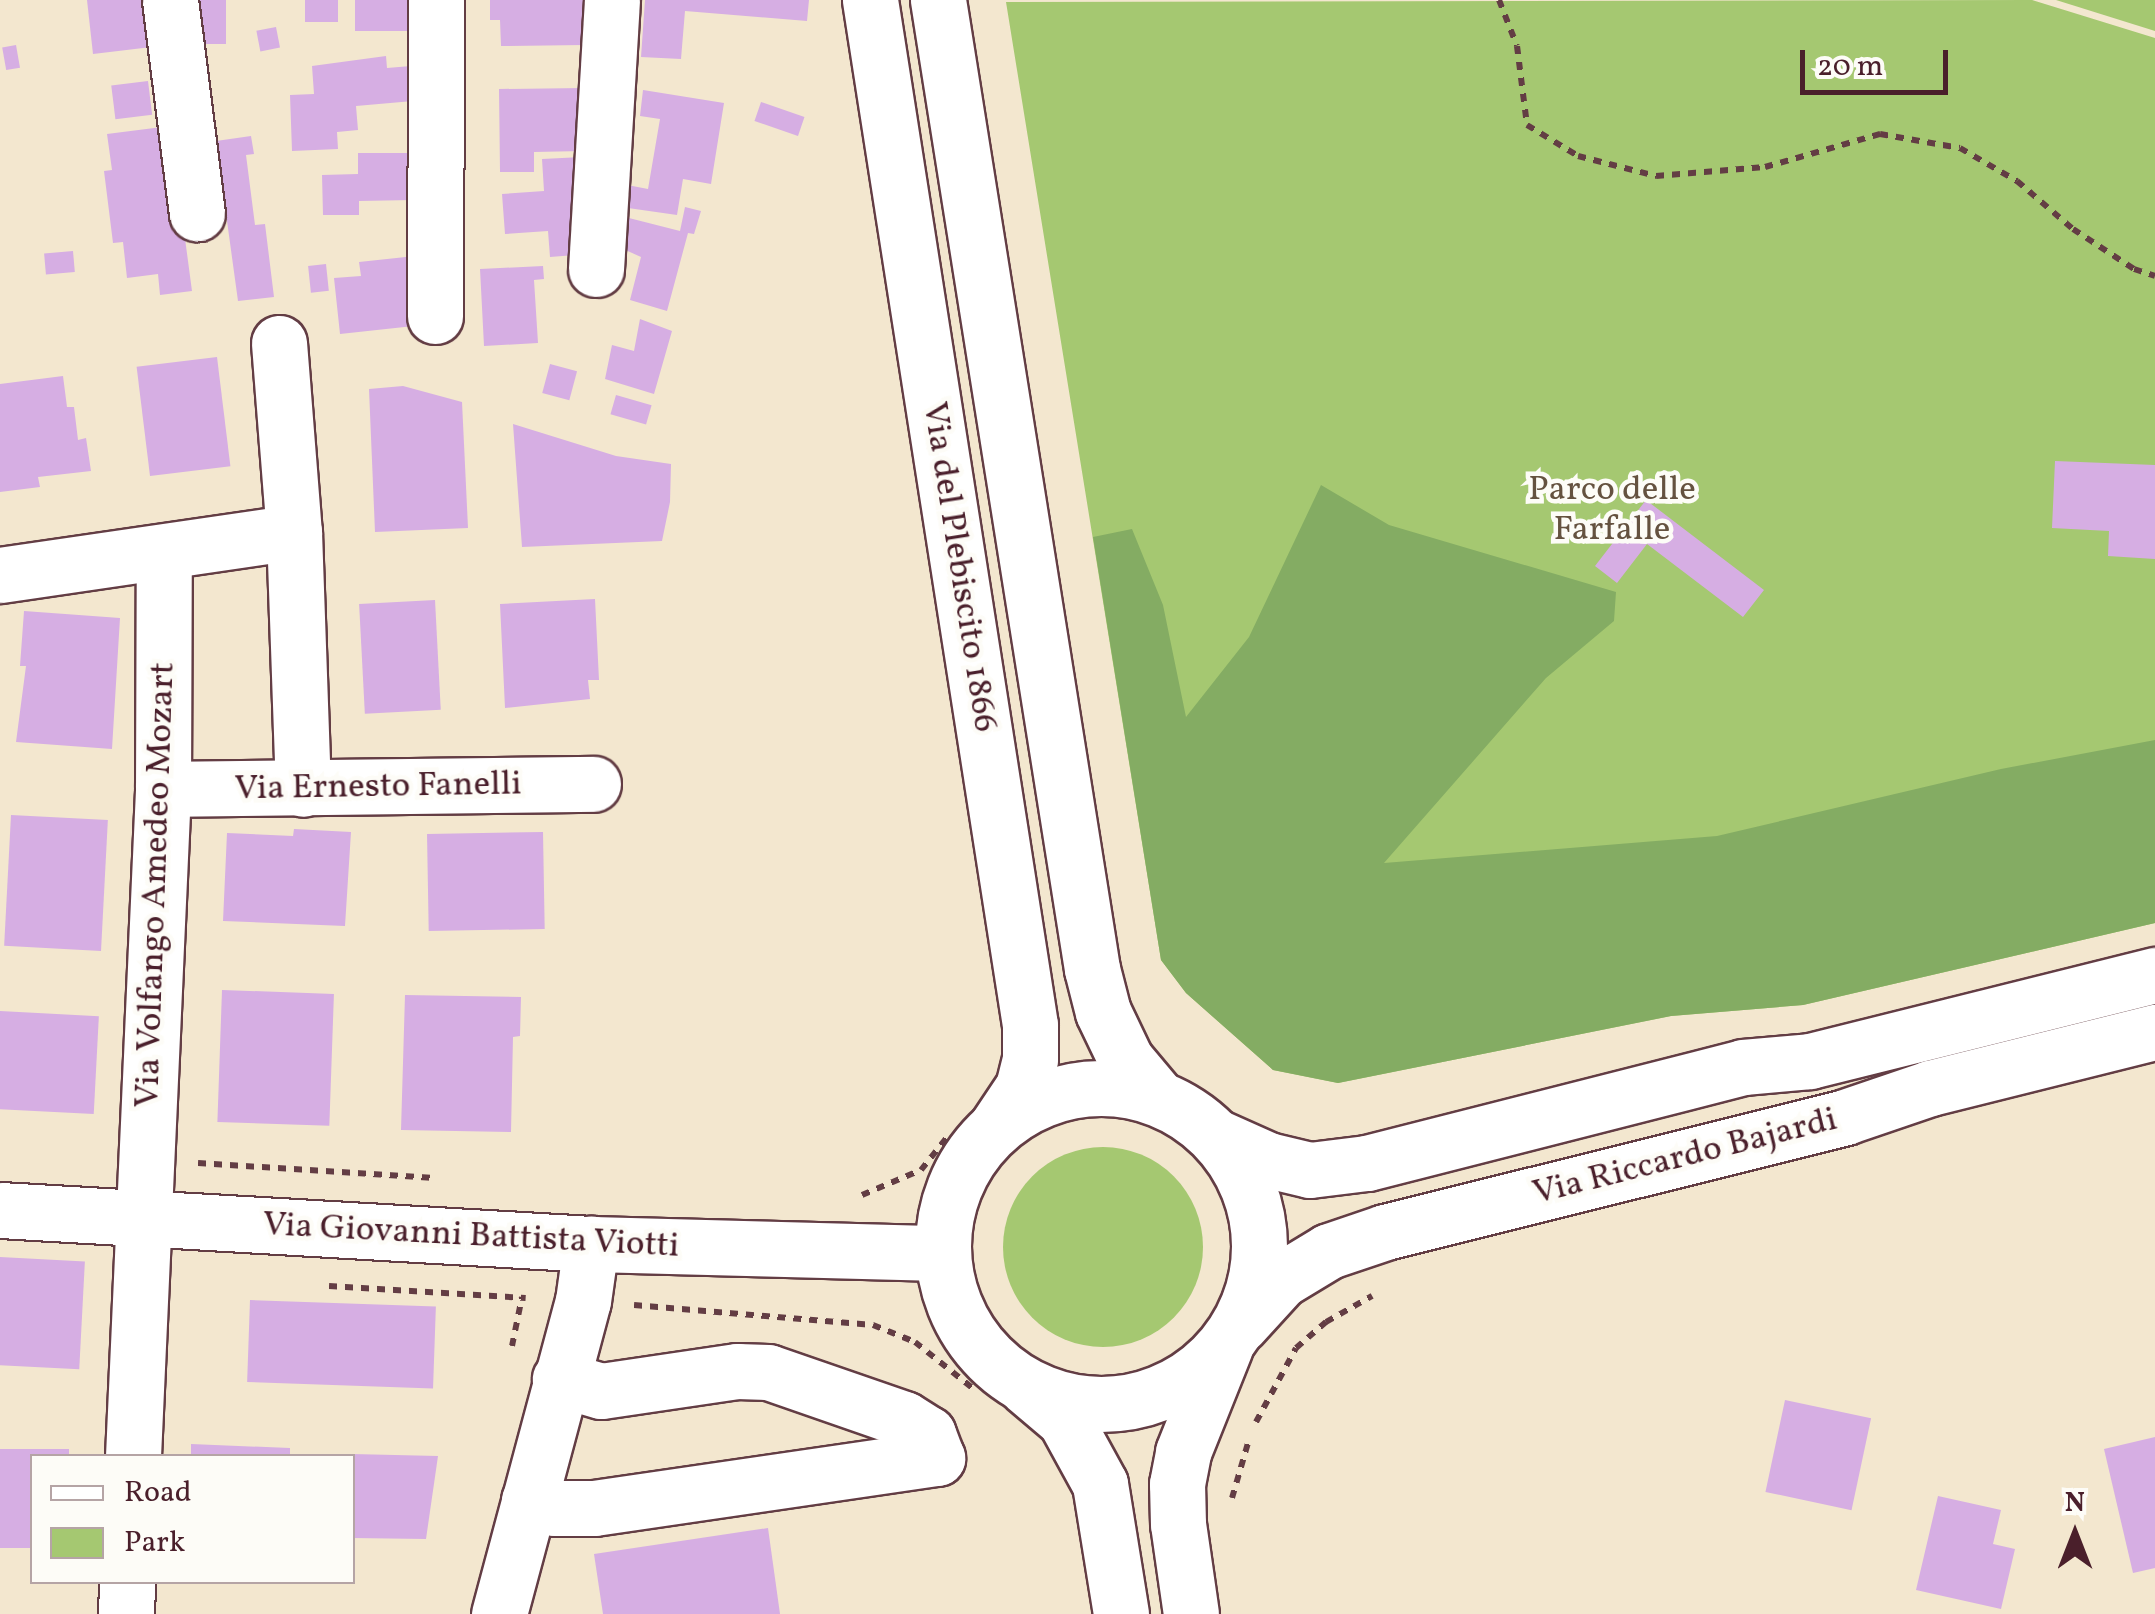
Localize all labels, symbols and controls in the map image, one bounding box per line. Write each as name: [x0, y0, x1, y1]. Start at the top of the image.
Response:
scale bar: [1805, 30, 1952, 92]
text: 20 m: [1817, 46, 1883, 88]
street label: Via del Plebiscito 1866: [912, 399, 1006, 735]
park label: Parco delle Farfalle: [1528, 469, 1696, 551]
street label: Via Volfango Amedeo Mozart: [127, 661, 185, 1109]
street label: Via Ernesto Fanelli: [234, 763, 522, 811]
street label: Via Riccardo Bajardi: [1529, 1099, 1841, 1215]
street label: Via Giovanni Battista Viotti: [261, 1204, 681, 1268]
legend: [30, 1454, 355, 1584]
text: Road: [124, 1472, 192, 1514]
north arrow: [2025, 1484, 2125, 1584]
text: N: [2065, 1484, 2085, 1523]
text: Park: [124, 1522, 185, 1564]

